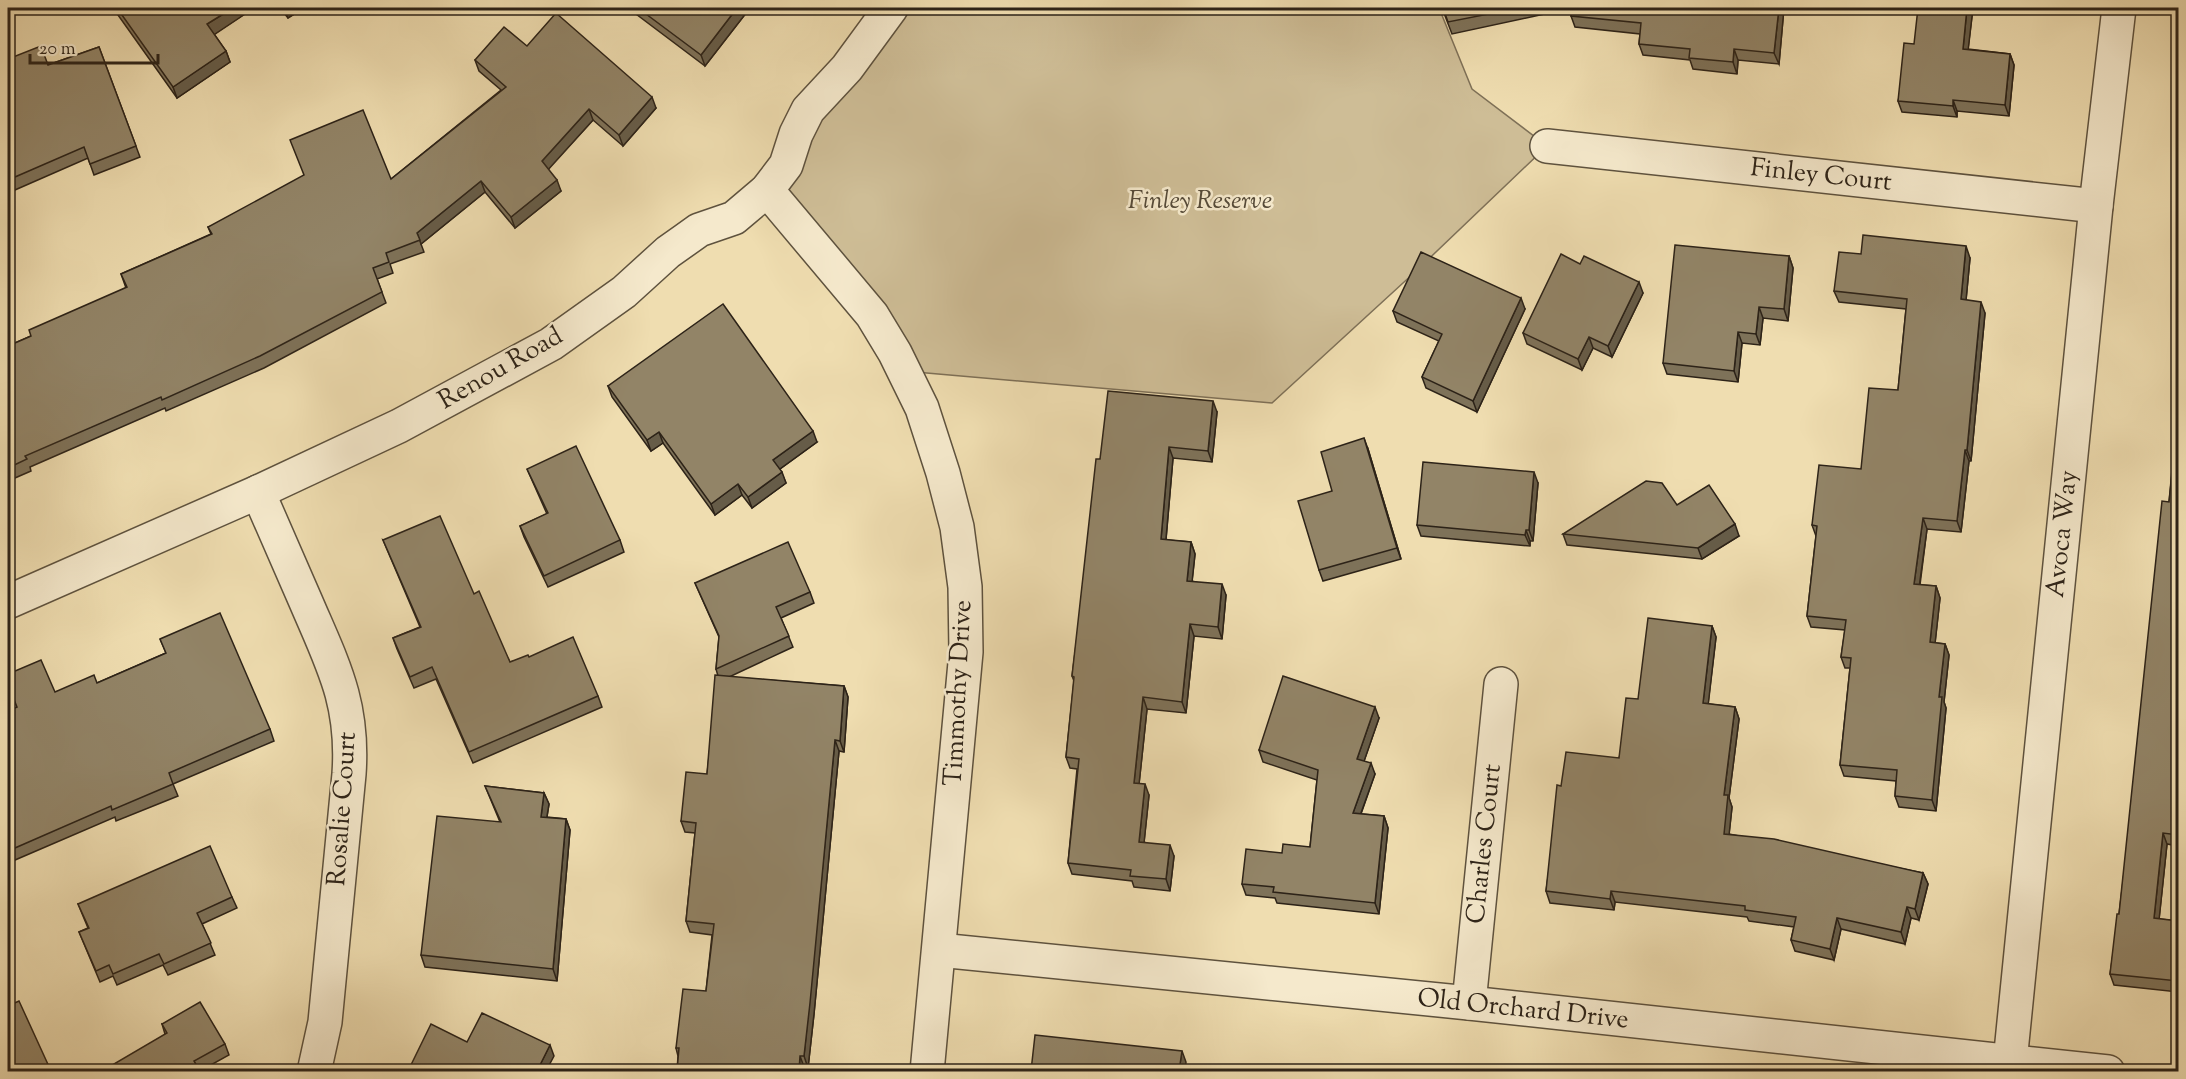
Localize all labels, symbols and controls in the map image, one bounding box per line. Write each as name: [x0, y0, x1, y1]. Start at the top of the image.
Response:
scale bar: [30, 27, 158, 65]
text: 20 m: [39, 37, 76, 63]
street label: Finley Court: [1748, 150, 1894, 202]
park label: Finley Reserve: [1128, 183, 1272, 220]
street label: Renou Road: [432, 318, 570, 420]
street label: Avoca Way: [2038, 468, 2088, 600]
street label: Timmothy Drive: [936, 599, 982, 787]
street label: Rosalie Court: [319, 731, 367, 887]
street label: Charles Court: [1458, 762, 1512, 926]
street label: Old Orchard Drive: [1415, 981, 1631, 1039]

